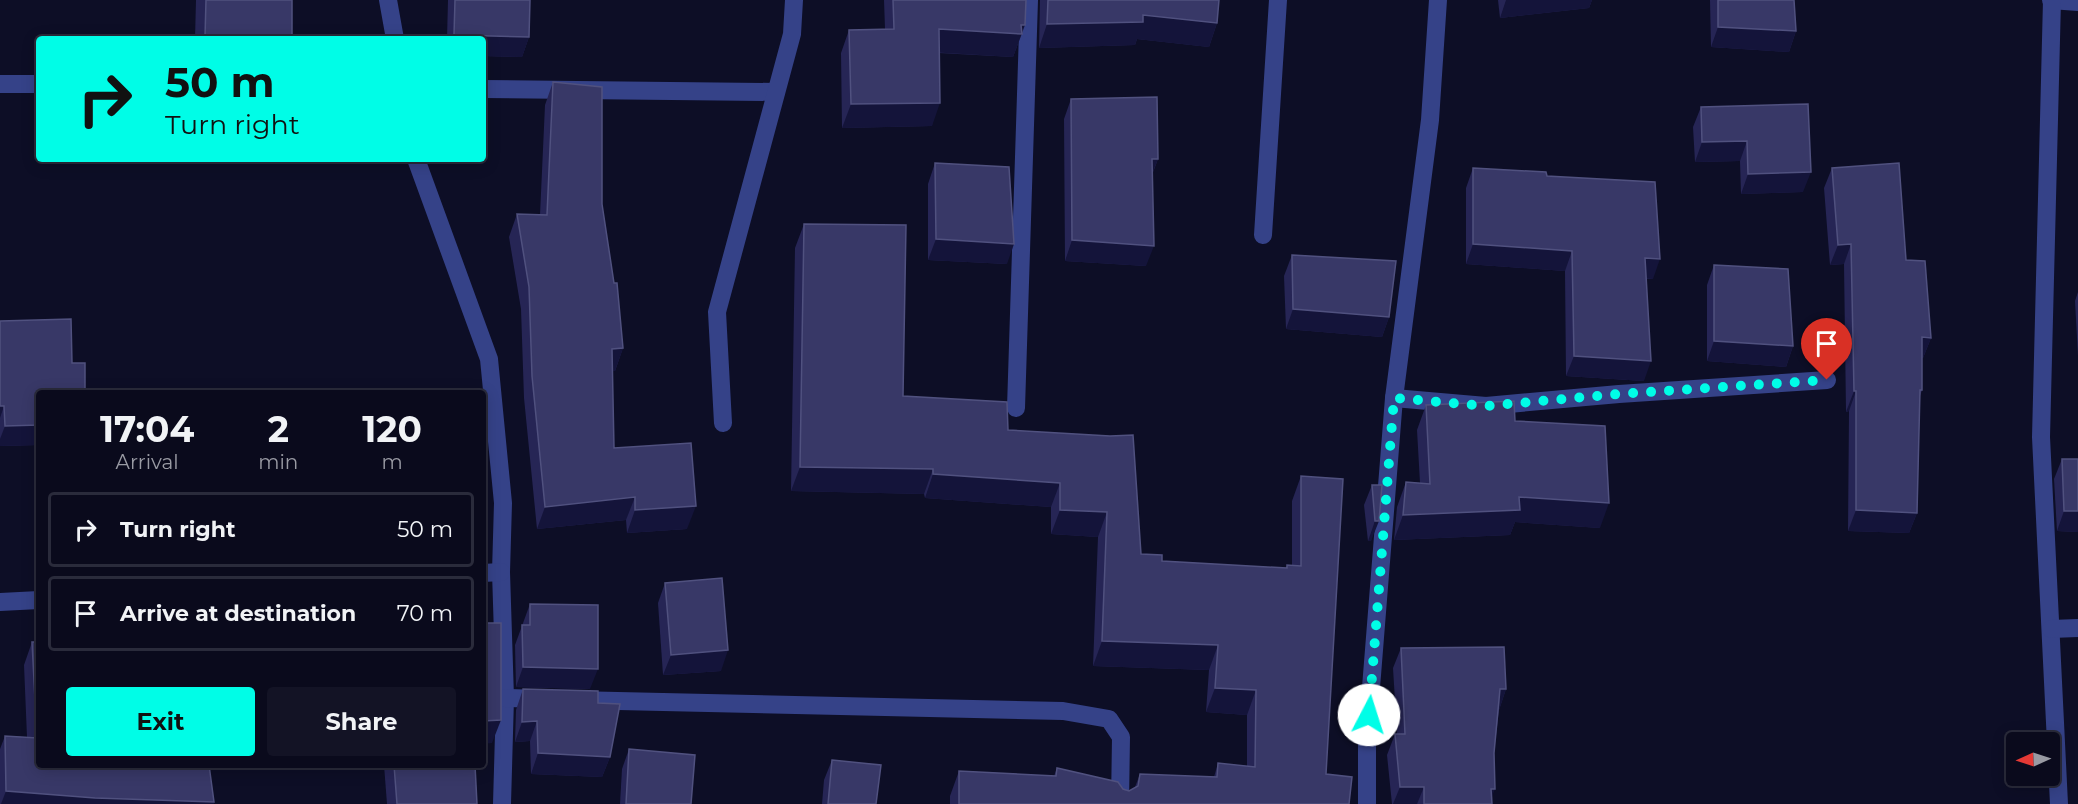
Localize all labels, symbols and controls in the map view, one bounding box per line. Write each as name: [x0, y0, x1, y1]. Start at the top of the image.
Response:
text: 50 m: [165, 56, 274, 108]
icon: right: [66, 60, 144, 138]
text: Turn right: [165, 108, 300, 141]
pin: [1801, 318, 1852, 380]
icon: arrive: [1810, 327, 1843, 360]
text: 17:04: [100, 407, 194, 451]
text: 2: [268, 407, 289, 451]
text: 120: [362, 407, 422, 451]
text: Arrival: [116, 450, 179, 474]
text: min: [258, 450, 298, 474]
text: m: [382, 450, 403, 474]
icon: right: [69, 513, 102, 546]
text: Turn right: [120, 516, 235, 543]
text: 50 m: [397, 516, 453, 543]
icon: arrive: [69, 597, 102, 630]
text: Arrive at destination: [120, 600, 356, 627]
text: 70 m: [397, 600, 453, 627]
position arrow: [1337, 683, 1401, 747]
button: Exit: [66, 687, 255, 756]
button: Share: [267, 687, 456, 756]
north arrow: [2006, 732, 2060, 786]
map controls: [2006, 732, 2060, 786]

